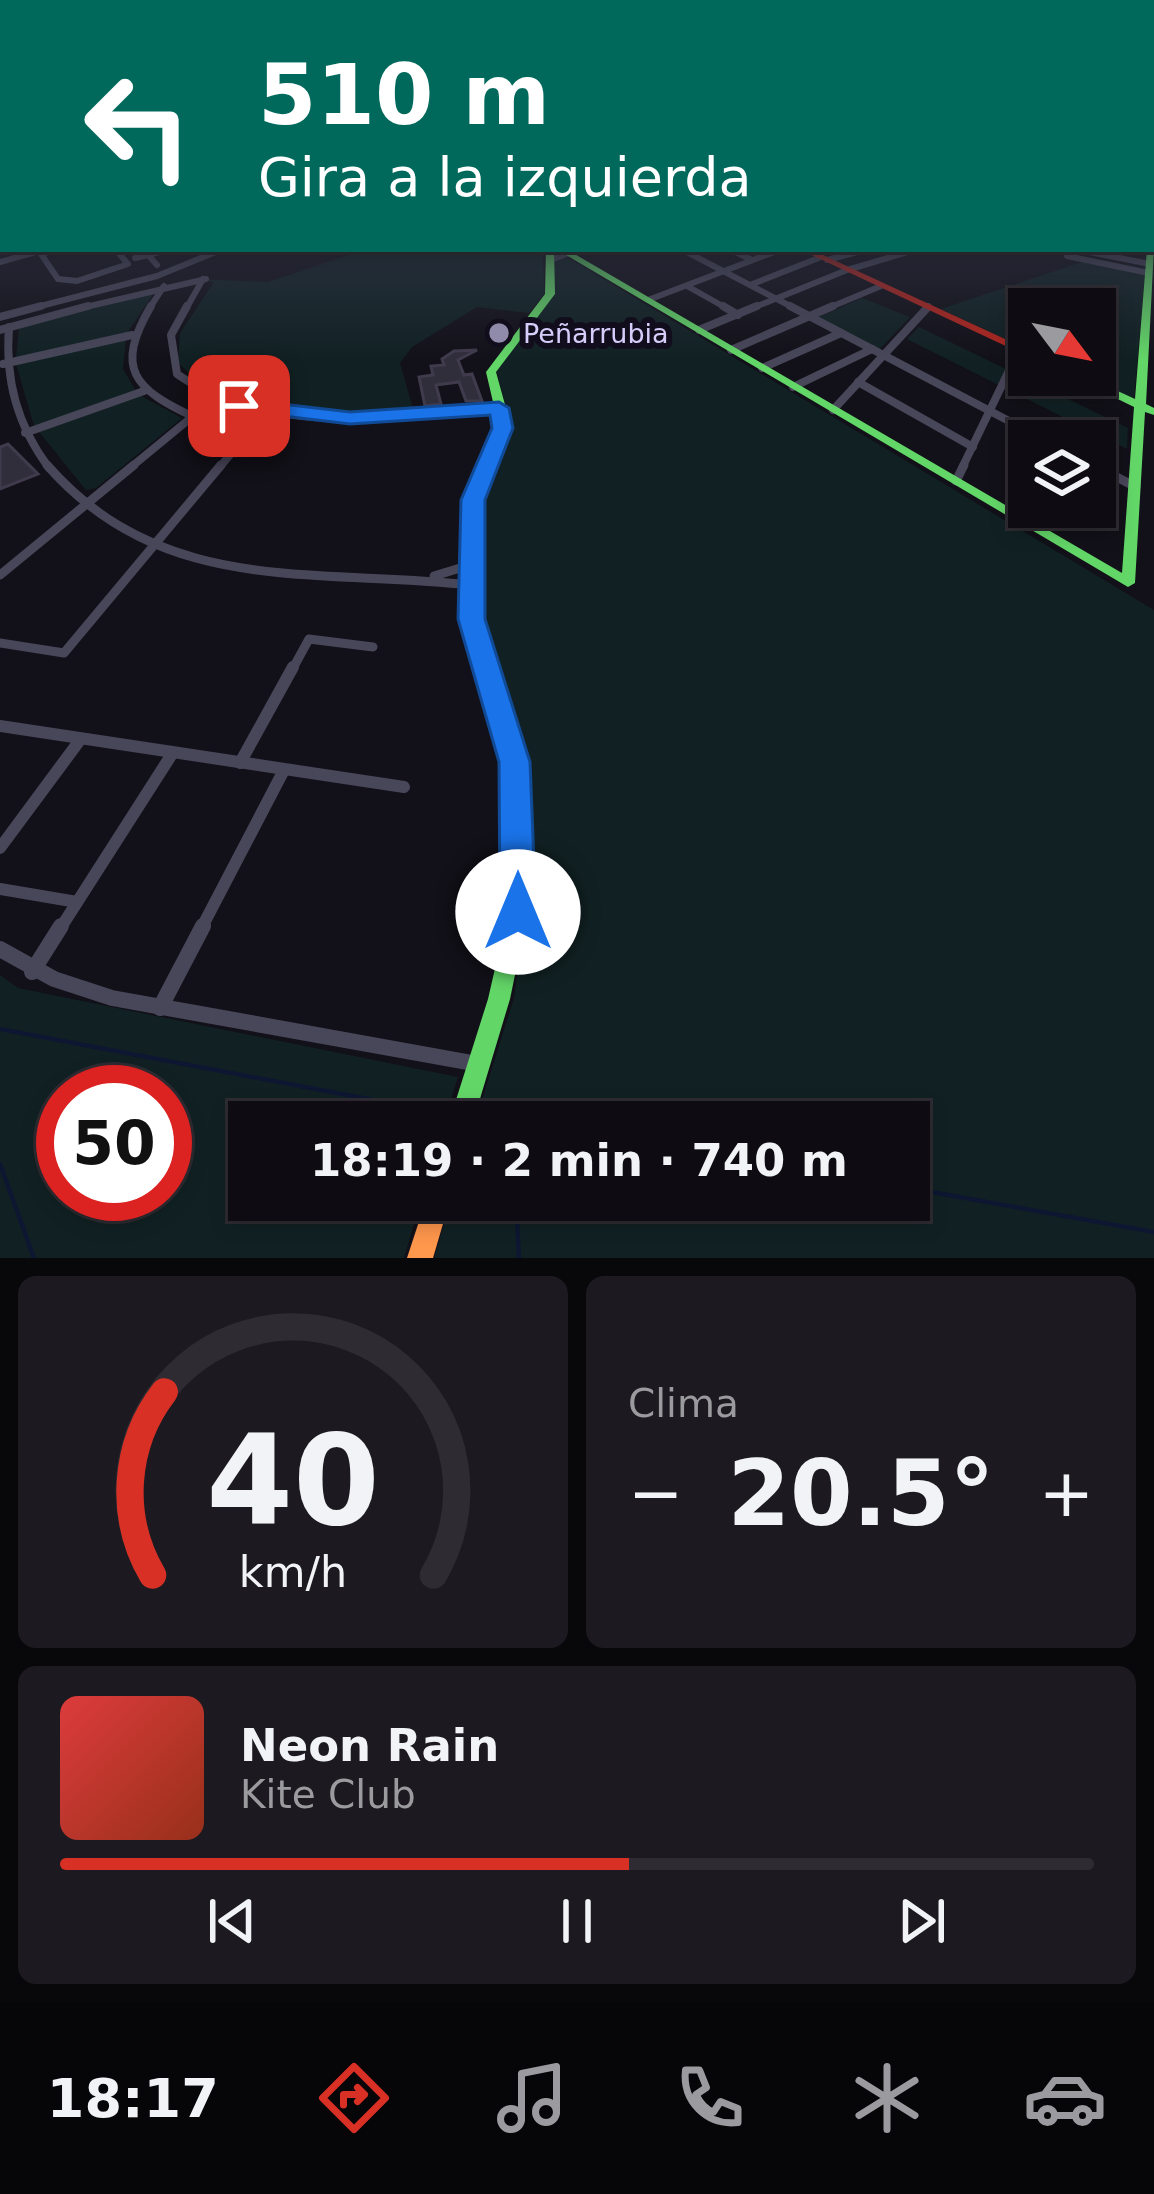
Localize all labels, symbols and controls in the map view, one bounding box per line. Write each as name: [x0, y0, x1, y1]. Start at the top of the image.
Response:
text: 510 m: [258, 46, 550, 144]
icon: left: [60, 48, 216, 204]
text: Gira a la izquierda: [258, 146, 752, 209]
north arrow: [1008, 288, 1116, 396]
map controls: [1008, 288, 1116, 528]
place label: Peñarrubia: [523, 318, 669, 349]
marker: Peñarrubia: [486, 320, 512, 346]
pin: [188, 355, 290, 457]
icon: arrive: [206, 373, 272, 439]
button: layers: [1008, 420, 1116, 528]
position arrow: [455, 849, 581, 975]
speed limit sign: 50: [36, 1065, 192, 1221]
text: 18:19 · 2 min · 740 m: [310, 1134, 848, 1187]
text: Clima: [628, 1381, 739, 1426]
text: 40: [206, 1408, 380, 1553]
text: 20.5°: [727, 1441, 995, 1546]
text: −: [628, 1455, 683, 1532]
text: +: [1039, 1455, 1094, 1532]
text: km/h: [239, 1547, 347, 1597]
text: Neon Rain: [240, 1719, 499, 1772]
text: Kite Club: [240, 1772, 416, 1817]
icon: previous: [199, 1888, 265, 1954]
icon: pause: [544, 1888, 610, 1954]
icon: next: [889, 1888, 955, 1954]
icon: directions: [312, 2056, 396, 2140]
icon: music: [490, 2056, 574, 2140]
icon: phone: [668, 2056, 752, 2140]
icon: climate: [845, 2056, 929, 2140]
icon: car: [1023, 2056, 1107, 2140]
text: 18:17: [47, 2067, 219, 2130]

